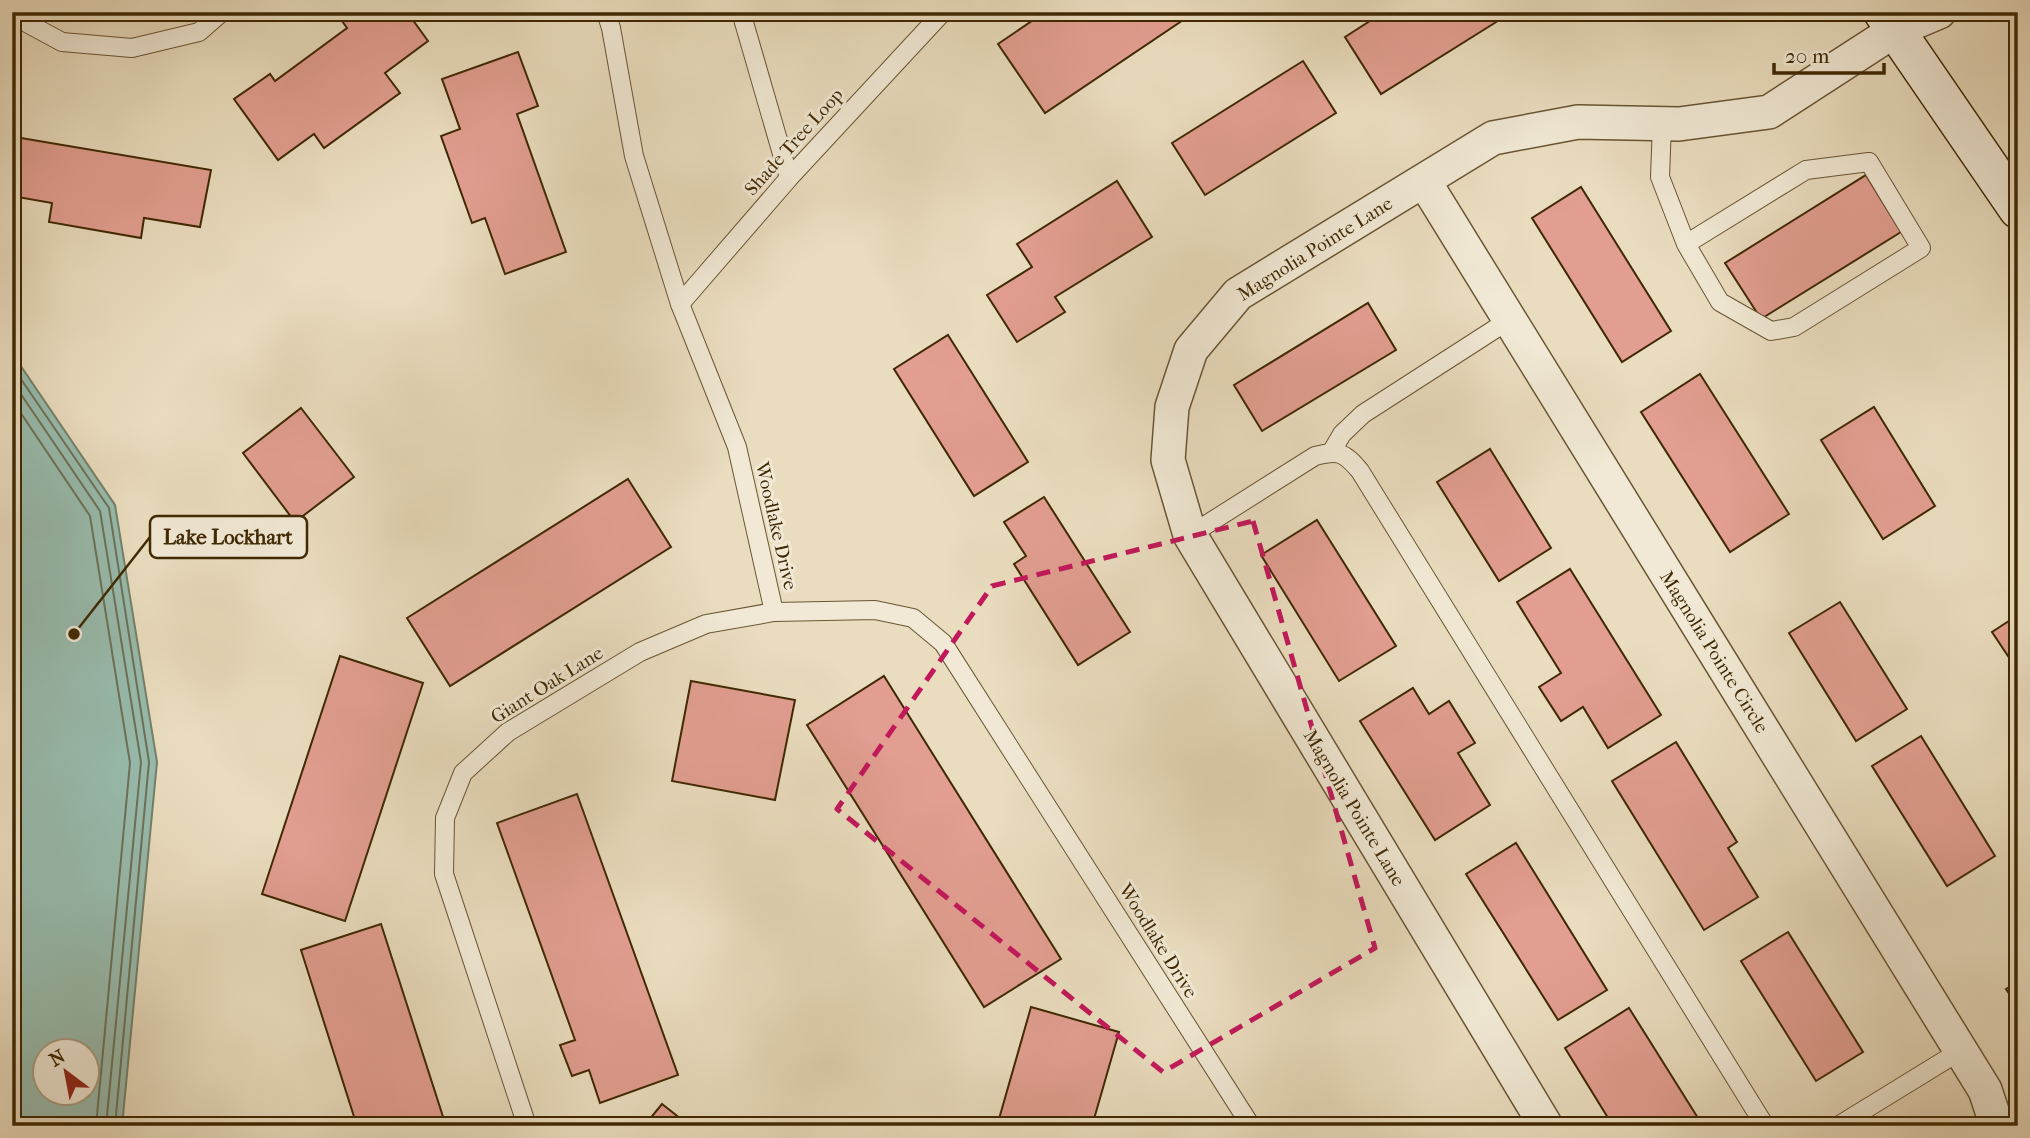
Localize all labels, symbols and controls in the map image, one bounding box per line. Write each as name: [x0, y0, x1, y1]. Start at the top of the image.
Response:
scale bar: [1774, 32, 1885, 76]
text: 20 m: [1785, 44, 1830, 68]
street label: Shade Tree Loop: [740, 84, 848, 200]
street label: Magnolia Pointe Lane: [1233, 192, 1397, 306]
street label: Woodlake Drive: [750, 459, 801, 592]
callout: Lake Lockhart: [150, 516, 307, 558]
text: Lake Lockhart: [163, 525, 293, 549]
street label: Magnolia Pointe Circle: [1655, 567, 1773, 737]
street label: Giant Oak Lane: [487, 642, 607, 728]
street label: Magnolia Pointe Lane: [1299, 726, 1409, 890]
street label: Woodlake Drive: [1114, 879, 1202, 1002]
north arrow: [32, 1036, 102, 1106]
text: N: [46, 1045, 70, 1072]

